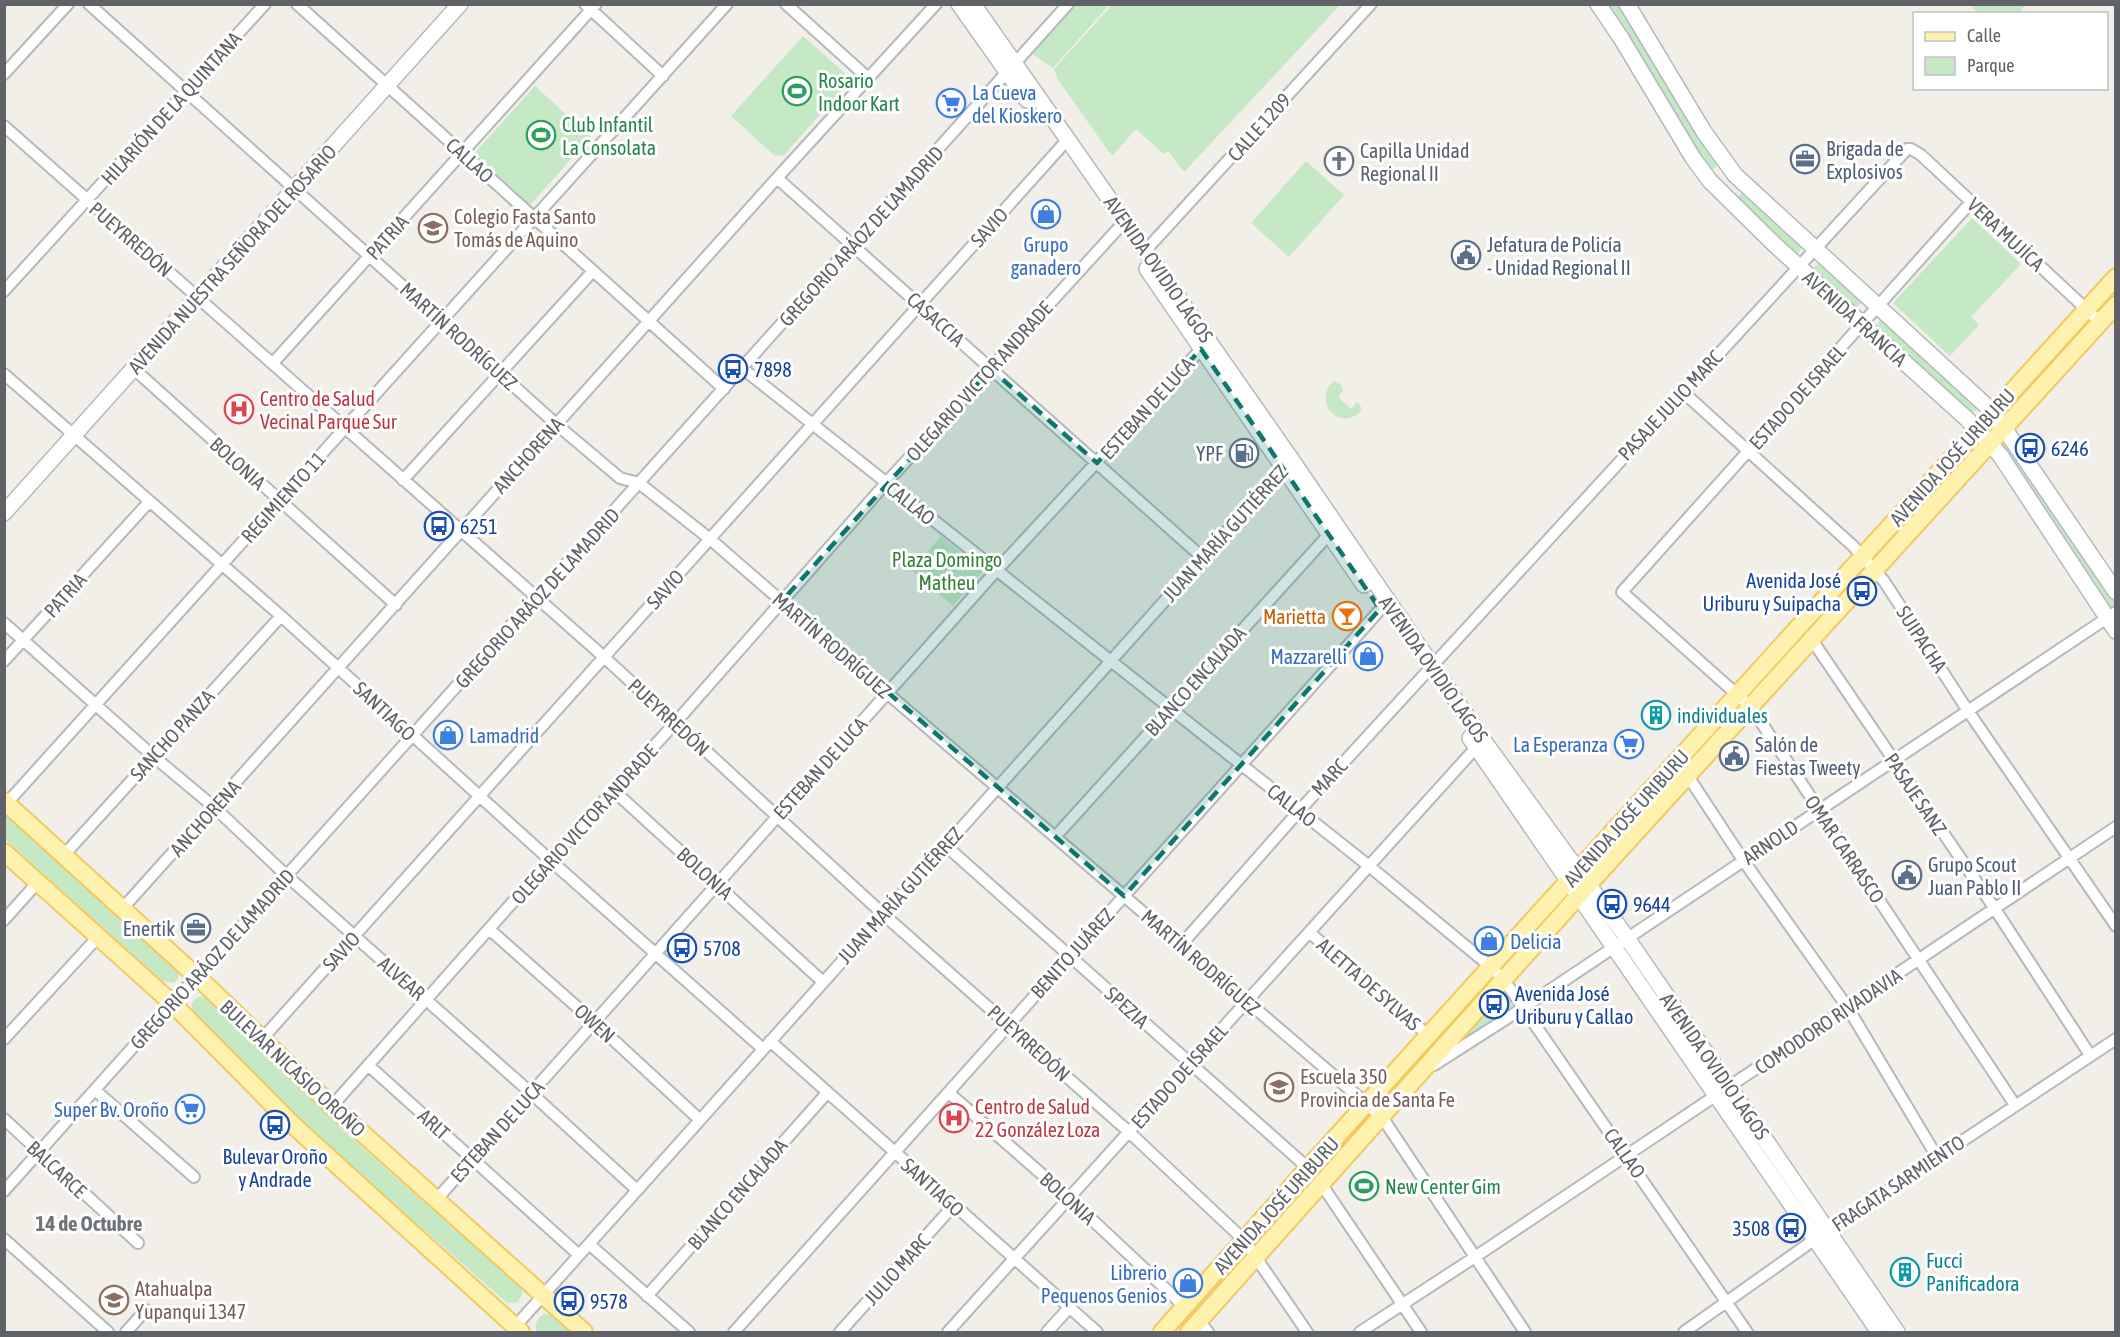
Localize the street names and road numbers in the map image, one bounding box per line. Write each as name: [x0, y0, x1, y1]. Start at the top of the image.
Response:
street label: HILARIÓN DE LA QUINTANA: [96, 27, 246, 189]
street label: CALLE 1209: [1223, 88, 1295, 166]
street label: CALLAO: [442, 133, 498, 187]
street label: AVENIDA NUESTRA SEÑORA DEL ROSARIO: [123, 140, 341, 378]
street label: GREGORIO ARÁOZ DE LAMADRID: [774, 141, 948, 331]
street label: AVENIDA OVIDIO LAGOS: [1100, 191, 1218, 347]
street label: VERA MUJÍCA: [1963, 193, 2049, 275]
street label: PUEYRREDÓN: [85, 197, 177, 281]
street label: SAVIO: [966, 203, 1012, 251]
street label: PATRIA: [361, 210, 413, 264]
street label: AVENIDA FRANCIA: [1798, 265, 1912, 371]
street label: MARTÍN RODRÍGUEZ: [396, 277, 522, 395]
street label: CASACCIA: [902, 287, 970, 351]
street label: OLEGARIO VICTOR ANDRADE: [901, 296, 1057, 466]
street label: ESTADO DE ISRAEL: [1744, 340, 1850, 454]
street label: PASAJE JULIO MARC: [1613, 345, 1727, 465]
street label: ESTEBAN DE LUCA: [1095, 352, 1199, 464]
street label: AVENIDA JOSÉ URIBURU: [1885, 384, 2019, 530]
street label: ANCHORENA: [488, 412, 568, 498]
street label: BOLONIA: [205, 432, 271, 494]
street label: REGIMIENTO 11: [236, 447, 330, 547]
street label: JUAN MARÍA GUTIÉRREZ: [1158, 460, 1292, 606]
street label: CALLAO: [882, 477, 940, 529]
street label: GREGORIO ARÁOZ DE LAMADRID: [450, 503, 624, 693]
street label: SAVIO: [642, 565, 688, 613]
street label: PATRIA: [39, 568, 91, 622]
street label: MARTÍN RODRÍGUEZ: [768, 587, 896, 703]
street label: AVENIDA OVIDIO LAGOS: [1375, 591, 1493, 747]
street label: SUIPACHA: [1892, 601, 1952, 677]
street label: BLANCO ENCALADA: [1140, 621, 1250, 741]
street label: PUEYRREDÓN: [624, 674, 714, 760]
street label: SANTIAGO: [349, 677, 421, 745]
street label: SANCHO PANZA: [125, 685, 219, 785]
street label: ESTEBAN DE LUCA: [768, 712, 872, 824]
street label: OLEGARIO VICTOR ANDRADE: [506, 739, 662, 909]
street label: AVENIDA JOSÉ URIBURU: [1559, 745, 1693, 891]
street label: PASAJE SANZ: [1880, 749, 1952, 839]
street label: MARC: [1306, 754, 1352, 800]
street label: ANCHORENA: [165, 775, 245, 861]
street label: CALLAO: [1263, 779, 1321, 831]
street label: OMAR CARRASCO: [1801, 791, 1889, 907]
street label: ARNOLD: [1738, 815, 1802, 869]
street label: JUAN MARÍA GUTIÉRREZ: [833, 822, 967, 968]
street label: BOLONIA: [672, 842, 738, 904]
street label: GREGORIO ARÁOZ DE LAMADRID: [125, 864, 299, 1054]
street label: BENITO JUÁREZ: [1026, 903, 1118, 1003]
street label: MARTÍN RODRÍGUEZ: [1137, 904, 1265, 1020]
street label: SAVIO: [318, 927, 364, 975]
street label: ALETTA DE SYLVAS: [1313, 933, 1425, 1035]
street label: ALVEAR: [374, 951, 430, 1005]
street label: COMODORO RIVADAVIA: [1750, 963, 1906, 1079]
street label: SPEZIA: [1100, 982, 1154, 1033]
street label: AVENIDA OVIDIO LAGOS: [1656, 988, 1774, 1144]
street label: BULEVAR NICASIO OROÑO: [216, 995, 370, 1141]
street label: OWEN: [570, 999, 620, 1047]
street label: PUEYRREDÓN: [983, 1000, 1075, 1086]
street label: ESTADO DE ISRAEL: [1126, 1019, 1232, 1133]
street label: ESTEBAN DE LUCA: [445, 1075, 549, 1187]
street label: ARLT: [413, 1104, 455, 1144]
street label: CALLAO: [1600, 1124, 1650, 1182]
street label: FRAGATA SARMIENTO: [1827, 1130, 1969, 1236]
street label: AVENIDA JOSÉ URIBURU: [1209, 1132, 1343, 1278]
street label: BLANCO ENCALADA: [683, 1134, 792, 1254]
street label: BALCARCE: [23, 1136, 92, 1203]
street label: SANTIAGO: [897, 1153, 969, 1221]
street label: BOLONIA: [1035, 1167, 1101, 1229]
street label: JULIO MARC: [859, 1229, 935, 1309]

